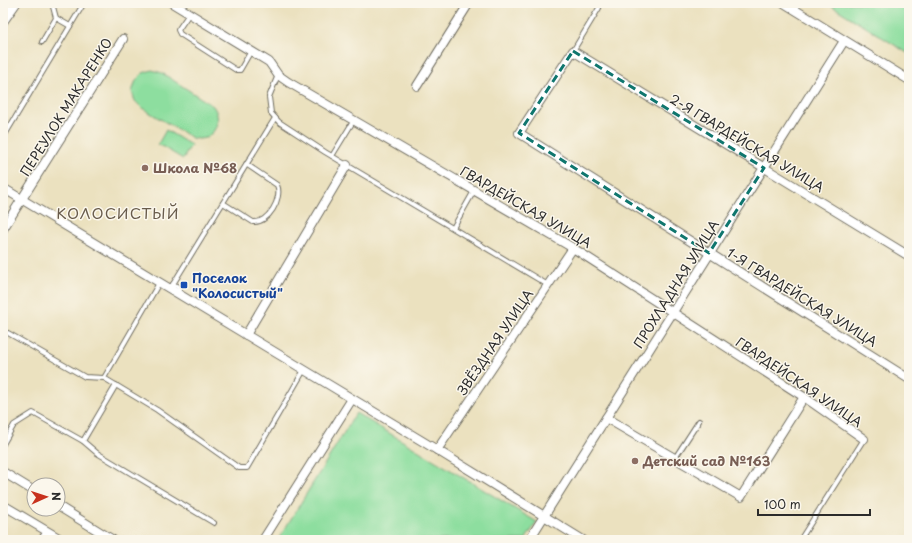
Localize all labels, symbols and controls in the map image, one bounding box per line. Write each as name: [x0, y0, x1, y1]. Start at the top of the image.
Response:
street label: ПЕРЕУЛОК МАКАРЕНКО: [15, 34, 116, 180]
street label: 2-Я ГВАРДЕЙСКАЯ УЛИЦА: [666, 89, 828, 196]
place label: Школа №68: [153, 158, 237, 177]
street label: ГВАРДЕЙСКАЯ УЛИЦА: [457, 161, 596, 252]
marker: Школа №68: [140, 163, 150, 173]
district label: КОЛОСИСТЫЙ: [56, 201, 180, 224]
street label: ПРОХЛАДНАЯ УЛИЦА: [628, 216, 723, 352]
street label: 1-Я ГВАРДЕЙСКАЯ УЛИЦА: [723, 242, 881, 351]
place label: Поселок "Колосистый": [192, 268, 283, 302]
marker: Поселок "Колосистый": [179, 280, 189, 290]
street label: ЗВЁЗДНАЯ УЛИЦА: [452, 285, 537, 398]
street label: ГВАРДЕЙСКАЯ УЛИЦА: [732, 332, 866, 431]
place label: Детский cад №163: [642, 451, 771, 470]
marker: Детский cад №163: [630, 456, 640, 466]
north arrow: [26, 477, 66, 517]
scale bar: [758, 491, 870, 517]
text: N: [48, 492, 65, 502]
text: 100 m: [764, 495, 801, 513]

